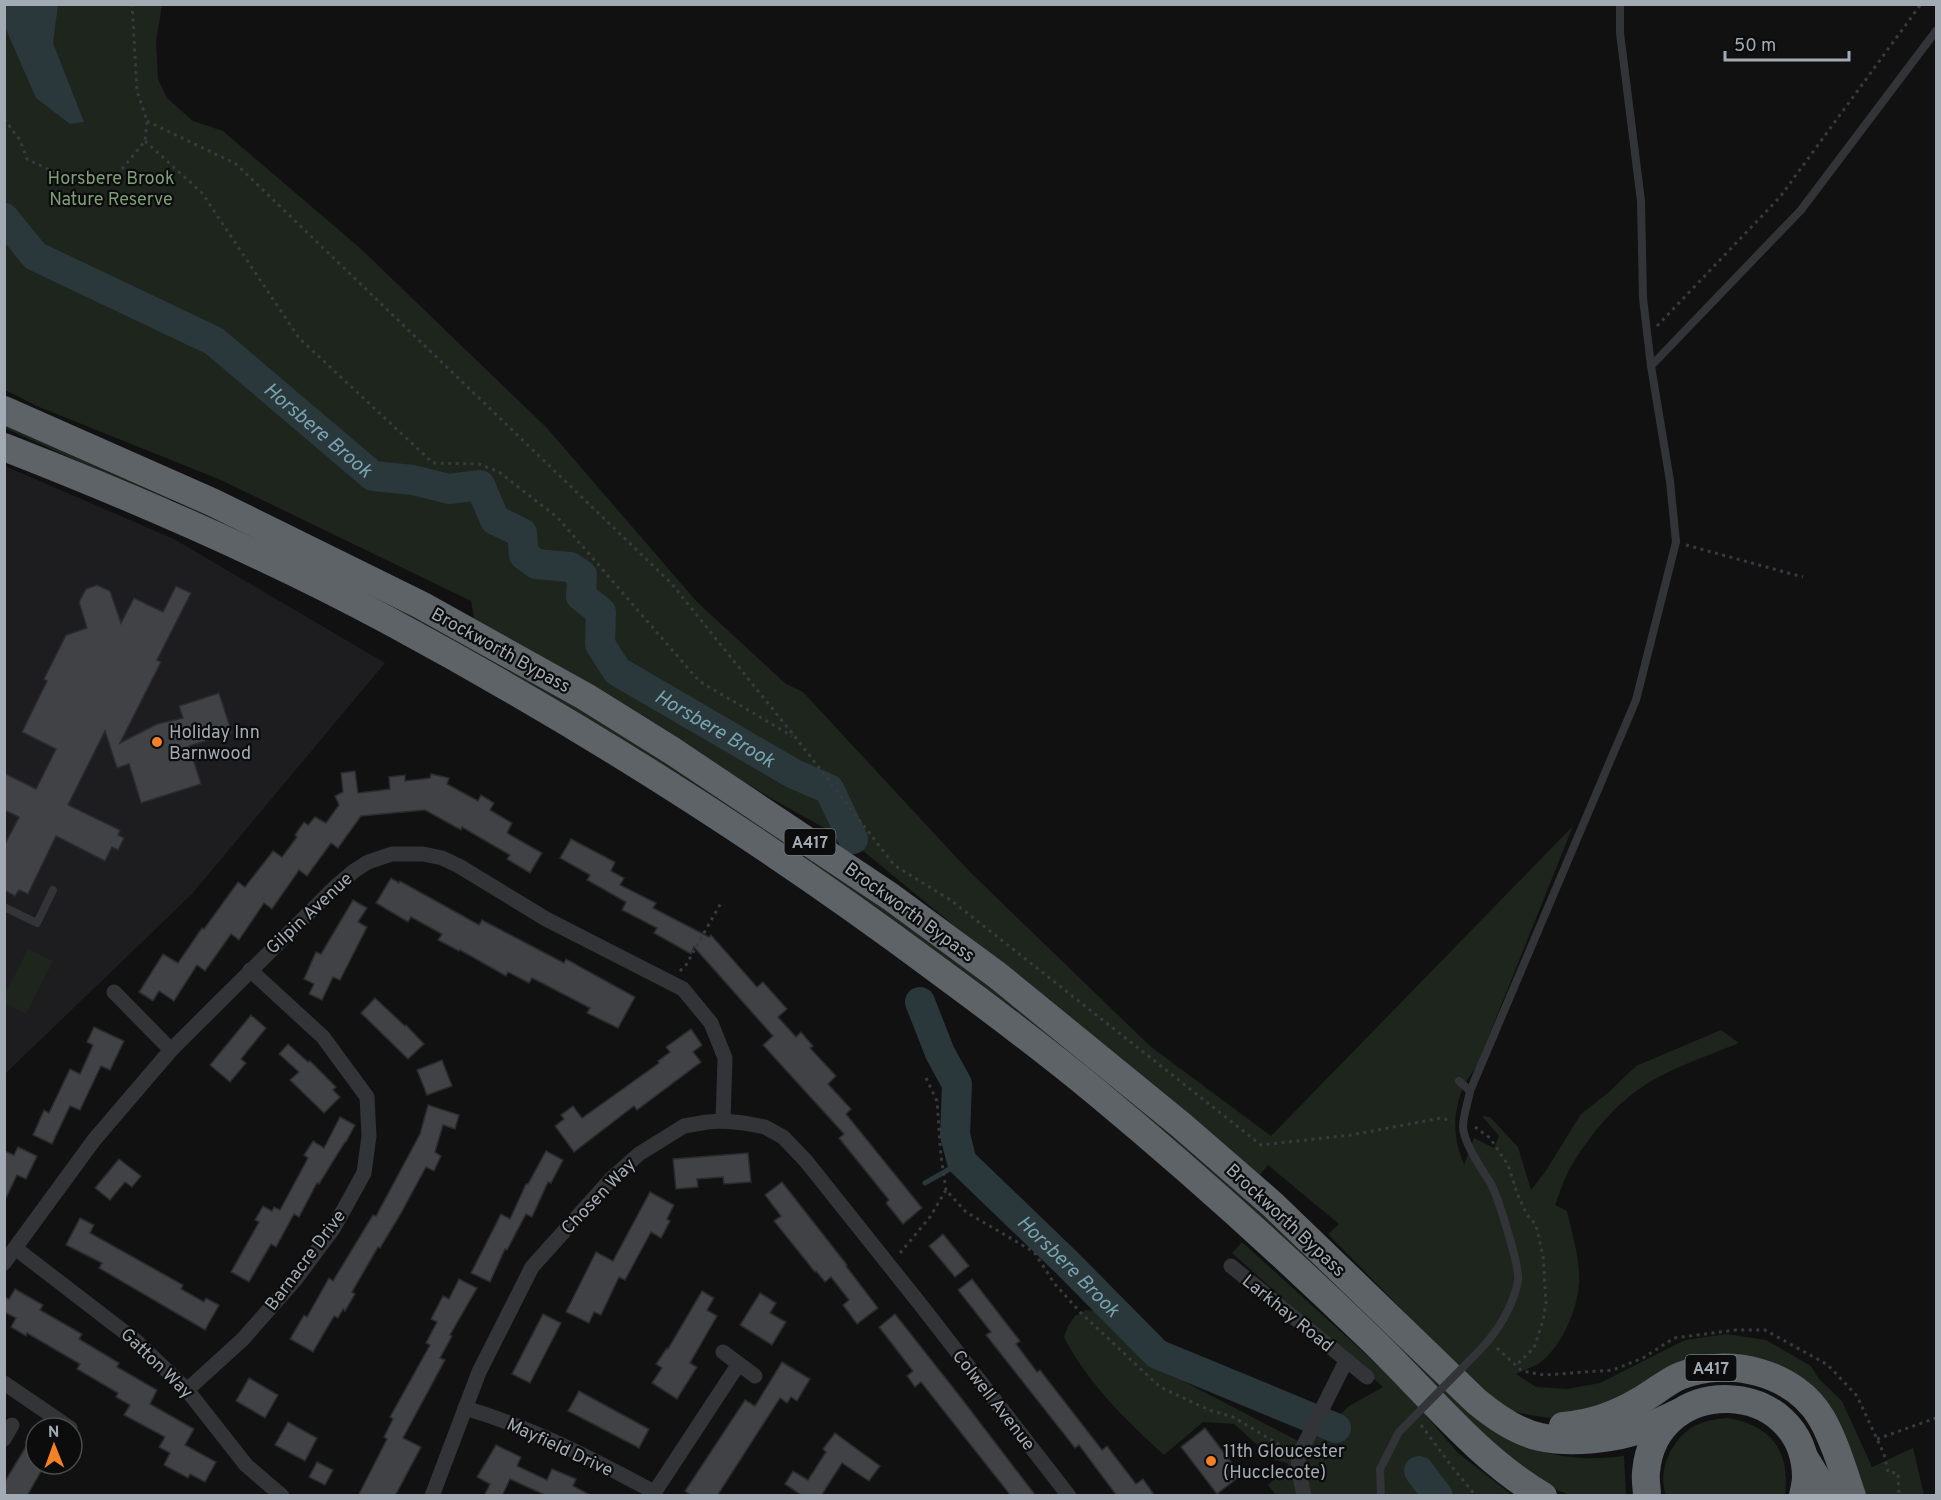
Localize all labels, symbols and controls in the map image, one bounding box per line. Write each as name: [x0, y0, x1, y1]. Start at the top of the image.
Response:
scale bar: [1725, 24, 1850, 62]
text: 50 m: [1734, 35, 1776, 58]
park label: Horsbere Brook Nature Reserve: [48, 168, 174, 212]
water label: Horsbere Brook: [257, 378, 377, 485]
street label: Brockworth Bypass: [427, 604, 574, 699]
water label: Horsbere Brook: [649, 685, 780, 775]
place label: Holiday Inn Barnwood: [169, 722, 260, 766]
marker: Holiday Inn Barnwood: [150, 735, 164, 749]
road number: A417: [784, 829, 836, 855]
street label: Brockworth Bypass: [839, 858, 979, 968]
street label: Gilpin Avenue: [262, 868, 358, 960]
street label: Chosen Way: [557, 1154, 641, 1240]
street label: Brockworth Bypass: [1220, 1160, 1350, 1283]
street label: Barnacre Drive: [261, 1206, 352, 1316]
water label: Horsbere Brook: [1010, 1211, 1125, 1324]
street label: Larkhay Road: [1237, 1270, 1338, 1358]
street label: Gatton Way: [115, 1324, 197, 1404]
street label: Colwell Avenue: [946, 1346, 1039, 1456]
road number: A417: [1686, 1355, 1736, 1381]
street label: Mayfield Drive: [502, 1414, 616, 1483]
north arrow: [24, 1416, 84, 1476]
text: N: [48, 1423, 60, 1443]
place label: 11th Gloucester (Hucclecote): [1223, 1441, 1345, 1485]
marker: 11th Gloucester (Hucclecote): [1204, 1454, 1218, 1468]

